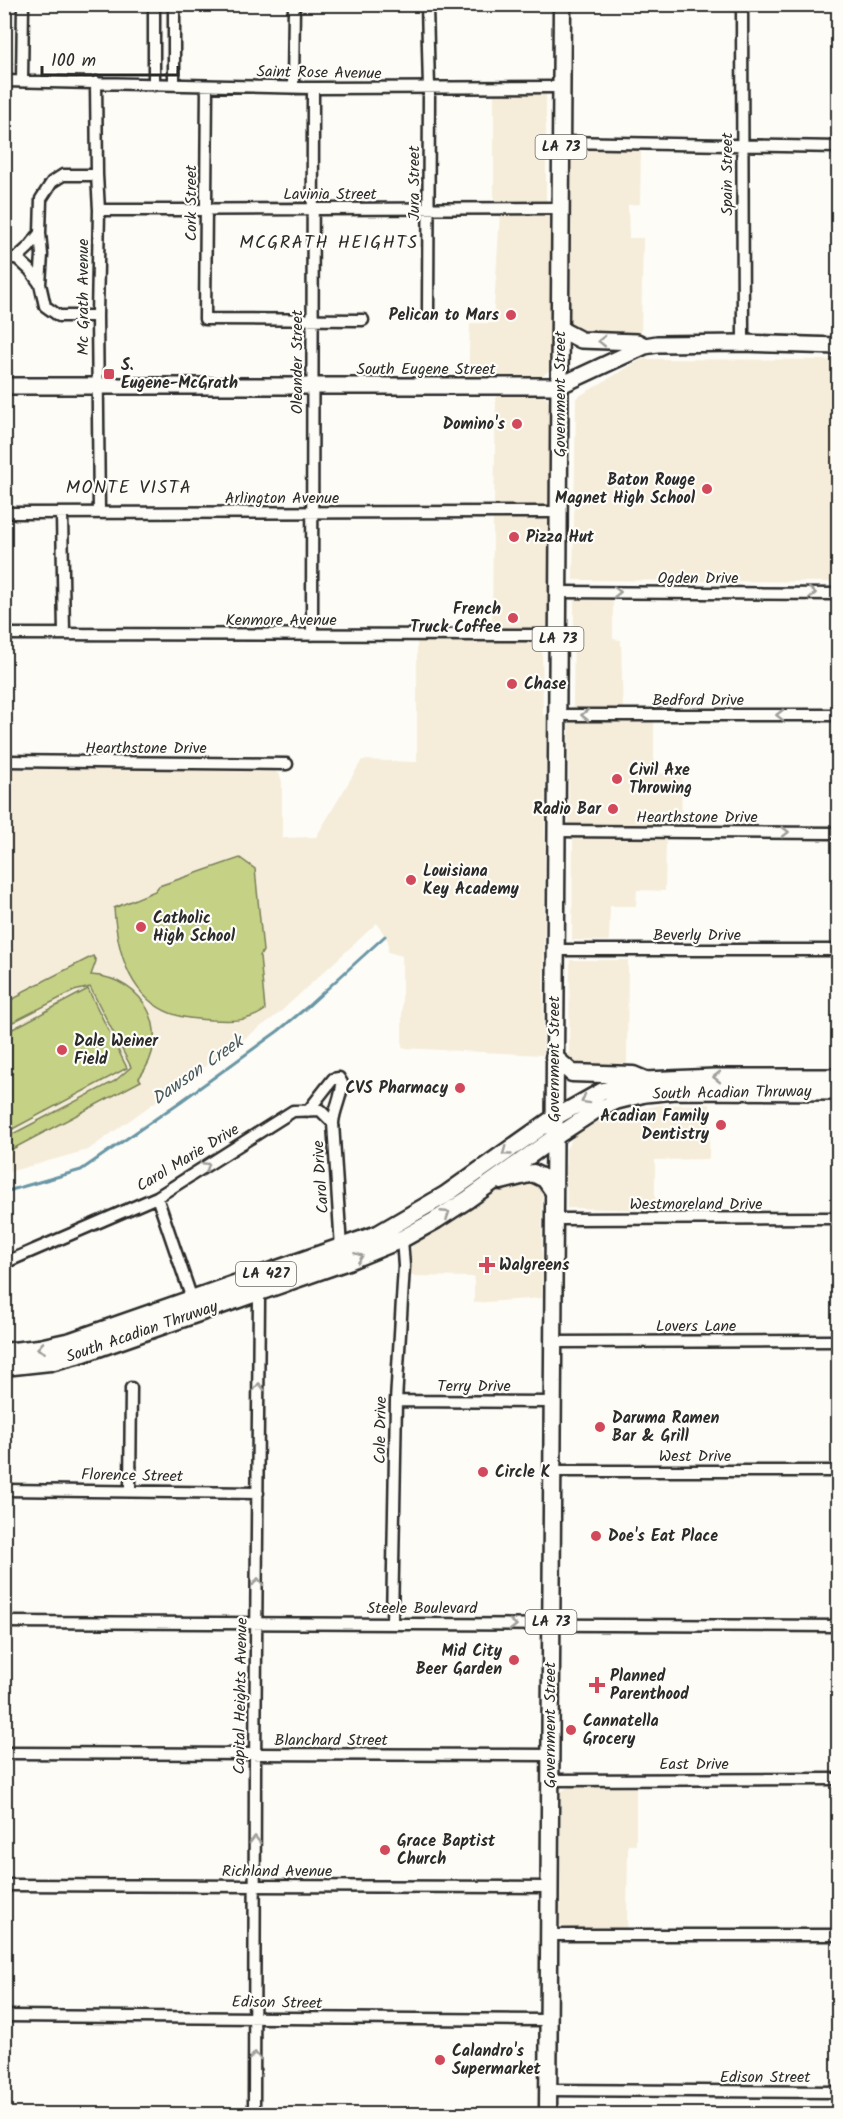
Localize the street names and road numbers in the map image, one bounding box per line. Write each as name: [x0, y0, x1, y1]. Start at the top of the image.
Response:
street label: Saint Rose Avenue: [256, 59, 382, 87]
street label: Spain Street: [715, 132, 740, 215]
road number: LA 73: [536, 135, 586, 159]
street label: Jura Street: [402, 145, 427, 220]
street label: Cork Street: [179, 164, 204, 241]
street label: Lavinia Street: [283, 182, 378, 207]
street label: Mc Grath Avenue: [71, 238, 96, 356]
street label: Oleander Street: [285, 309, 310, 414]
street label: Government Street: [548, 330, 573, 457]
street label: South Eugene Street: [356, 357, 496, 382]
street label: Arlington Avenue: [225, 486, 339, 511]
street label: Ogden Drive: [658, 566, 738, 591]
street label: Kenmore Avenue: [225, 608, 337, 633]
road number: LA 73: [532, 627, 584, 651]
street label: Bedford Drive: [652, 688, 744, 713]
street label: Hearthstone Drive: [85, 736, 207, 761]
street label: Hearthstone Drive: [636, 805, 758, 830]
street label: Beverly Drive: [653, 923, 741, 948]
street label: Government Street: [542, 995, 567, 1122]
street label: South Acadian Thruway: [652, 1079, 812, 1107]
street label: Carol Marie Drive: [132, 1117, 244, 1199]
street label: Carol Drive: [306, 1140, 336, 1214]
street label: Westmoreland Drive: [630, 1192, 762, 1217]
road number: LA 427: [236, 1262, 296, 1286]
street label: South Acadian Thruway: [63, 1294, 222, 1370]
street label: Lovers Lane: [656, 1314, 736, 1339]
street label: Terry Drive: [437, 1374, 511, 1399]
street label: Cole Drive: [368, 1396, 394, 1464]
street label: West Drive: [659, 1444, 731, 1469]
street label: Florence Street: [81, 1463, 184, 1489]
street label: Steele Boulevard: [367, 1596, 478, 1621]
road number: LA 73: [526, 1610, 576, 1634]
street label: Capital Heights Avenue: [227, 1617, 255, 1775]
street label: Government Street: [538, 1661, 563, 1788]
street label: Blanchard Street: [274, 1728, 389, 1753]
street label: East Drive: [659, 1752, 729, 1777]
street label: Richland Avenue: [222, 1859, 332, 1884]
street label: Edison Street: [231, 1990, 323, 2016]
street label: Edison Street: [720, 2065, 811, 2090]

